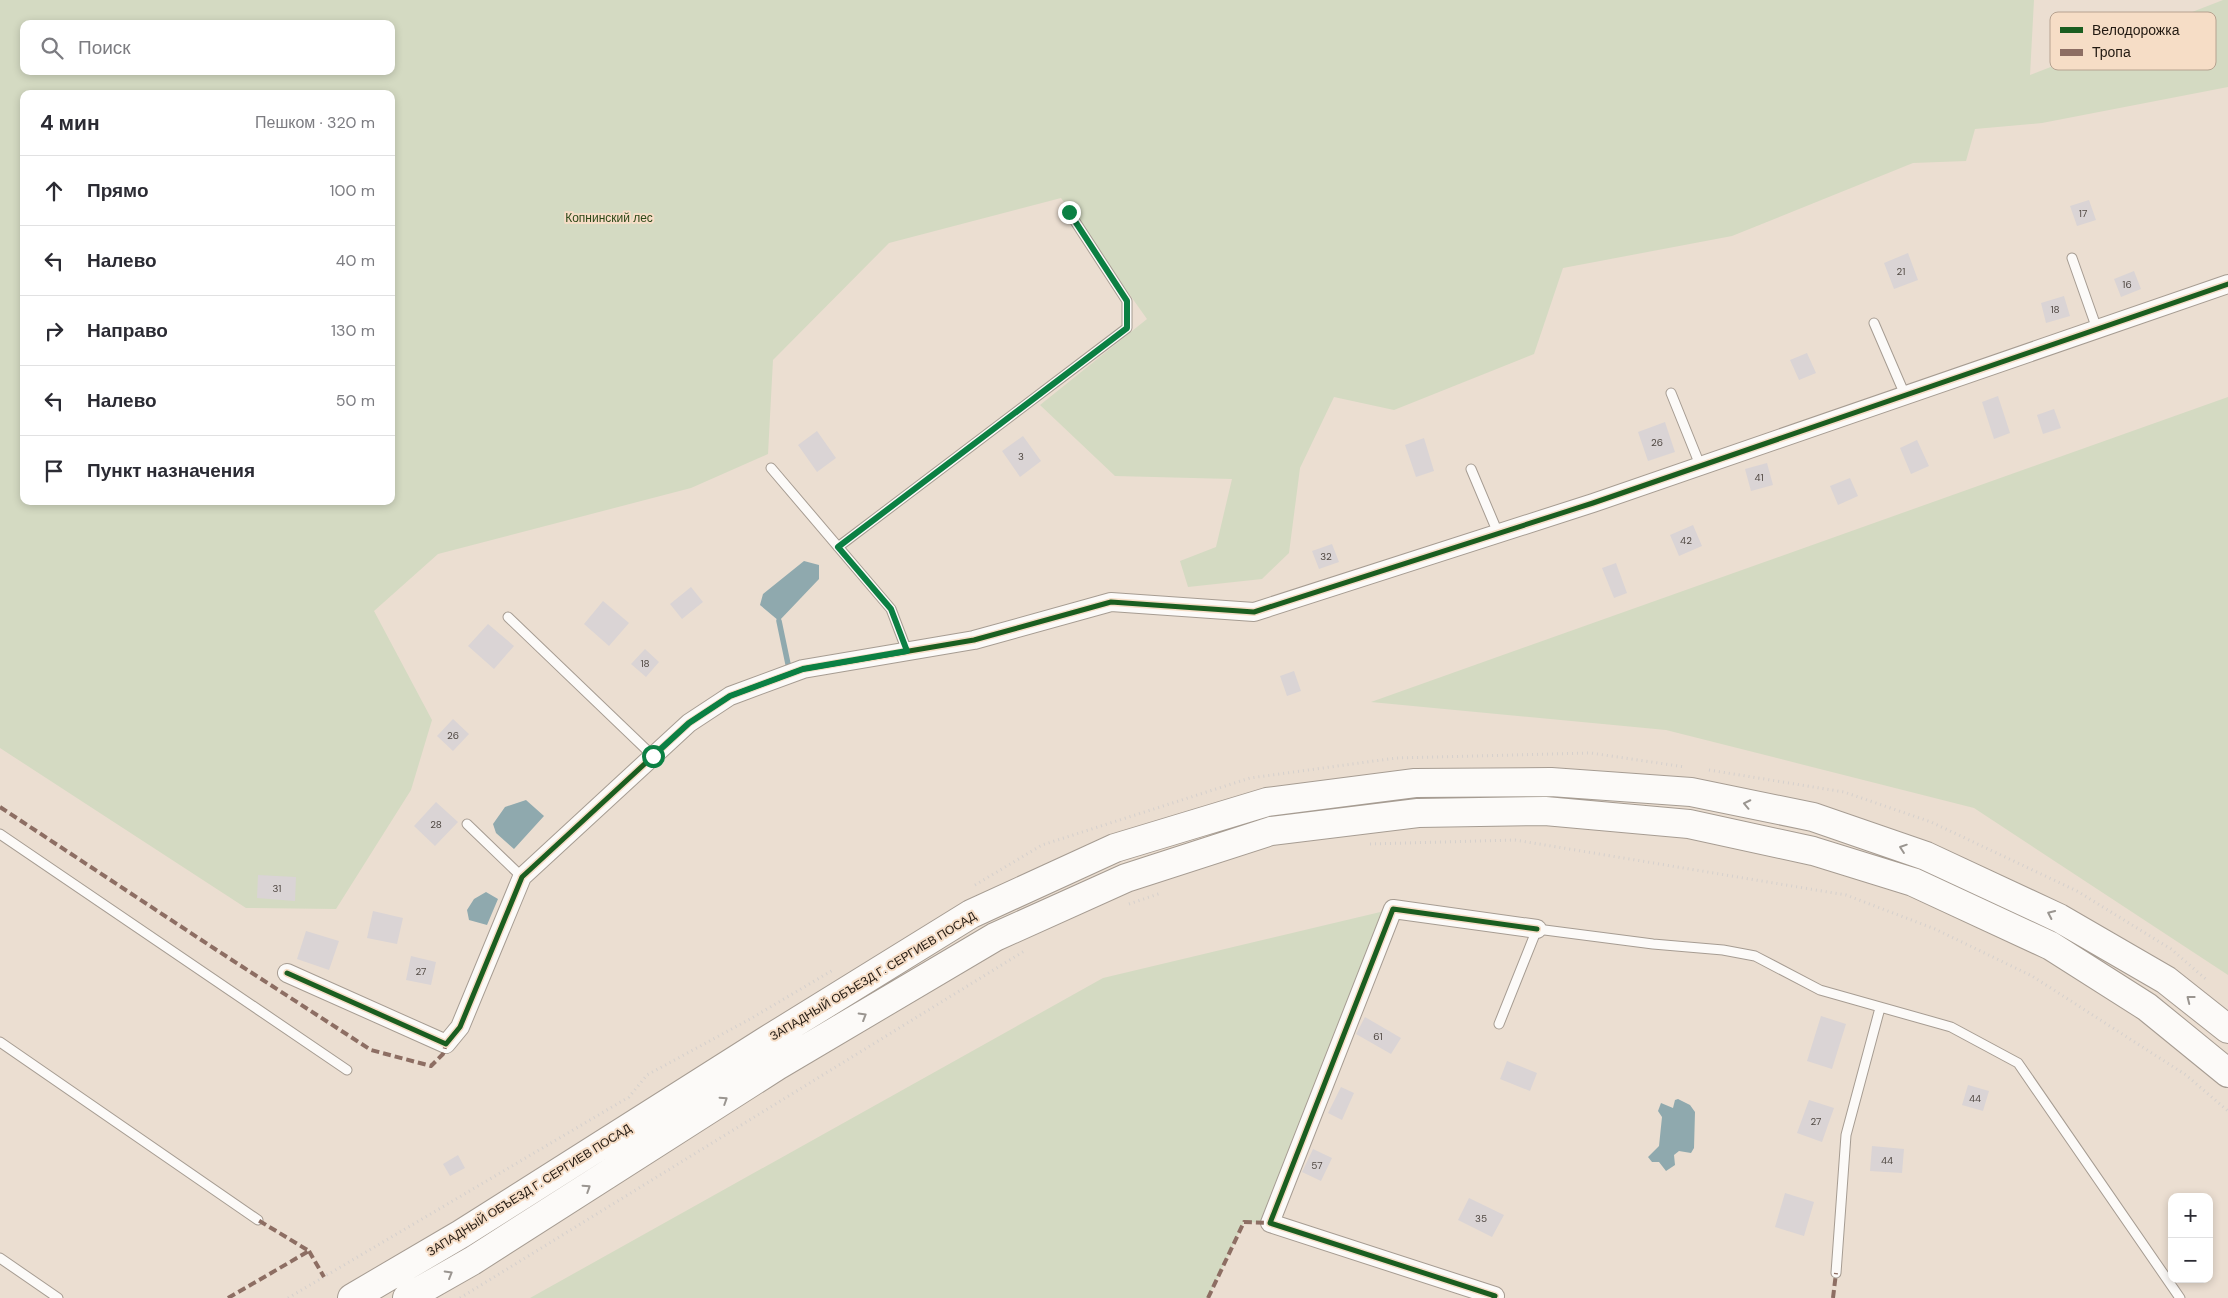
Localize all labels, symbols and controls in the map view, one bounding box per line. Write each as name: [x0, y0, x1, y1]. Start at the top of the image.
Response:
legend: [2050, 12, 2216, 70]
search box: [20, 20, 395, 75]
text: Велодорожка: [2092, 21, 2180, 39]
icon: search: [38, 34, 66, 62]
text: Поиск: [78, 35, 131, 60]
text: Тропа: [2092, 43, 2131, 61]
text: 4 мин: [40, 109, 100, 137]
text: Пешком · 320 m: [255, 112, 375, 133]
icon: ahead: [40, 177, 68, 205]
text: Прямо: [87, 178, 149, 203]
text: 100 m: [330, 180, 375, 201]
route end: [1058, 201, 1081, 224]
house number: 17: [2079, 207, 2087, 220]
park label: Копнинский лес: [565, 210, 653, 226]
icon: left: [40, 247, 68, 275]
text: Налево: [87, 248, 157, 273]
text: 40 m: [336, 250, 375, 271]
house number: 21: [1897, 265, 1905, 278]
house number: 16: [2122, 278, 2132, 291]
house number: 18: [2050, 303, 2060, 316]
icon: right: [40, 317, 68, 345]
text: Направо: [87, 318, 168, 343]
text: 130 m: [331, 320, 375, 341]
icon: left: [40, 387, 68, 415]
text: Налево: [87, 388, 157, 413]
text: 50 m: [336, 390, 375, 411]
house number: 26: [1651, 436, 1663, 449]
house number: 3: [1018, 450, 1024, 463]
icon: arrive: [40, 457, 68, 485]
text: Пункт назначения: [87, 458, 255, 483]
house number: 41: [1754, 471, 1764, 484]
house number: 42: [1680, 534, 1692, 547]
house number: 32: [1320, 550, 1332, 563]
house number: 18: [640, 657, 650, 670]
house number: 26: [447, 729, 459, 742]
route start: [642, 745, 665, 768]
one-way arrow: [1743, 799, 1752, 809]
house number: 28: [430, 818, 442, 831]
one-way arrow: [1899, 844, 1908, 854]
house number: 31: [273, 882, 281, 895]
street label: ЗАПАДНЫЙ ОБЪЕЗД Г. СЕРГИЕВ ПОСАД: [767, 908, 979, 1044]
one-way arrow: [2047, 910, 2056, 921]
house number: 27: [416, 965, 426, 978]
one-way arrow: [2187, 996, 2196, 1004]
one-way arrow: [857, 1012, 866, 1022]
house number: 61: [1373, 1030, 1383, 1043]
house number: 44: [1969, 1092, 1981, 1105]
one-way arrow: [719, 1097, 728, 1107]
house number: 27: [1811, 1115, 1821, 1128]
street label: ЗАПАДНЫЙ ОБЪЕЗД Г. СЕРГИЕВ ПОСАД: [424, 1120, 634, 1260]
house number: 44: [1881, 1154, 1893, 1167]
house number: 57: [1311, 1159, 1323, 1172]
one-way arrow: [582, 1184, 591, 1194]
map controls: [2168, 1193, 2213, 1283]
button: +: [2168, 1193, 2213, 1238]
house number: 35: [1475, 1212, 1487, 1225]
button: −: [2168, 1238, 2213, 1283]
one-way arrow: [444, 1270, 453, 1280]

